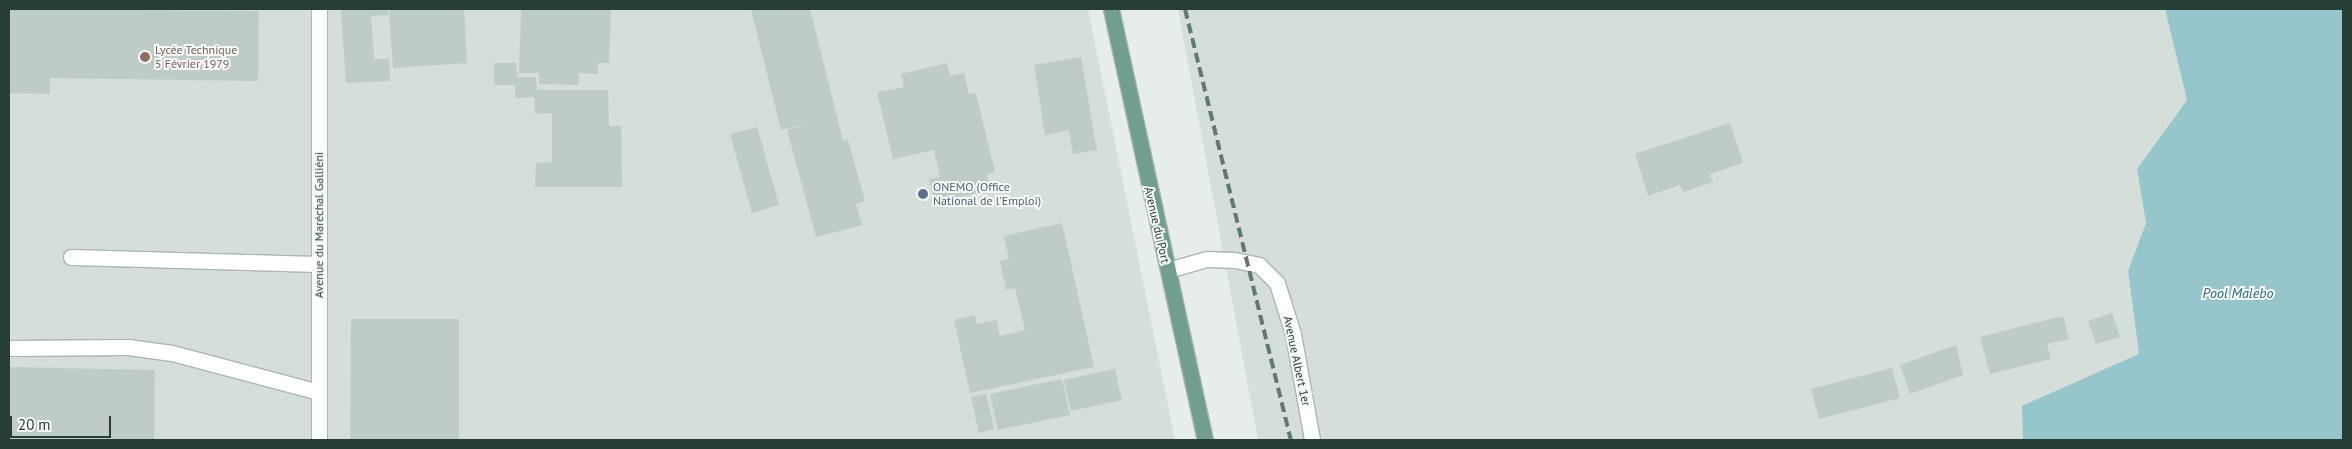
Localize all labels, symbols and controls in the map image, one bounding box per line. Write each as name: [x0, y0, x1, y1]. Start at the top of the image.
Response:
place label: Lycée Technique 5 Février 1979: [155, 43, 238, 71]
marker: Lycée Technique 5 Février 1979: [139, 51, 151, 63]
street label: Avenue du Maréchal Galliéni: [312, 152, 326, 298]
place label: ONEMO (Office National de l'Emploi): [933, 180, 1041, 208]
street label: Avenue du Port: [1141, 185, 1173, 265]
marker: ONEMO (Office National de l'Emploi): [917, 188, 929, 200]
water label: Pool Malebo: [2203, 285, 2273, 301]
street label: Avenue Albert 1er: [1280, 314, 1314, 408]
scale bar: [12, 406, 114, 438]
text: 20 m: [18, 415, 51, 434]

